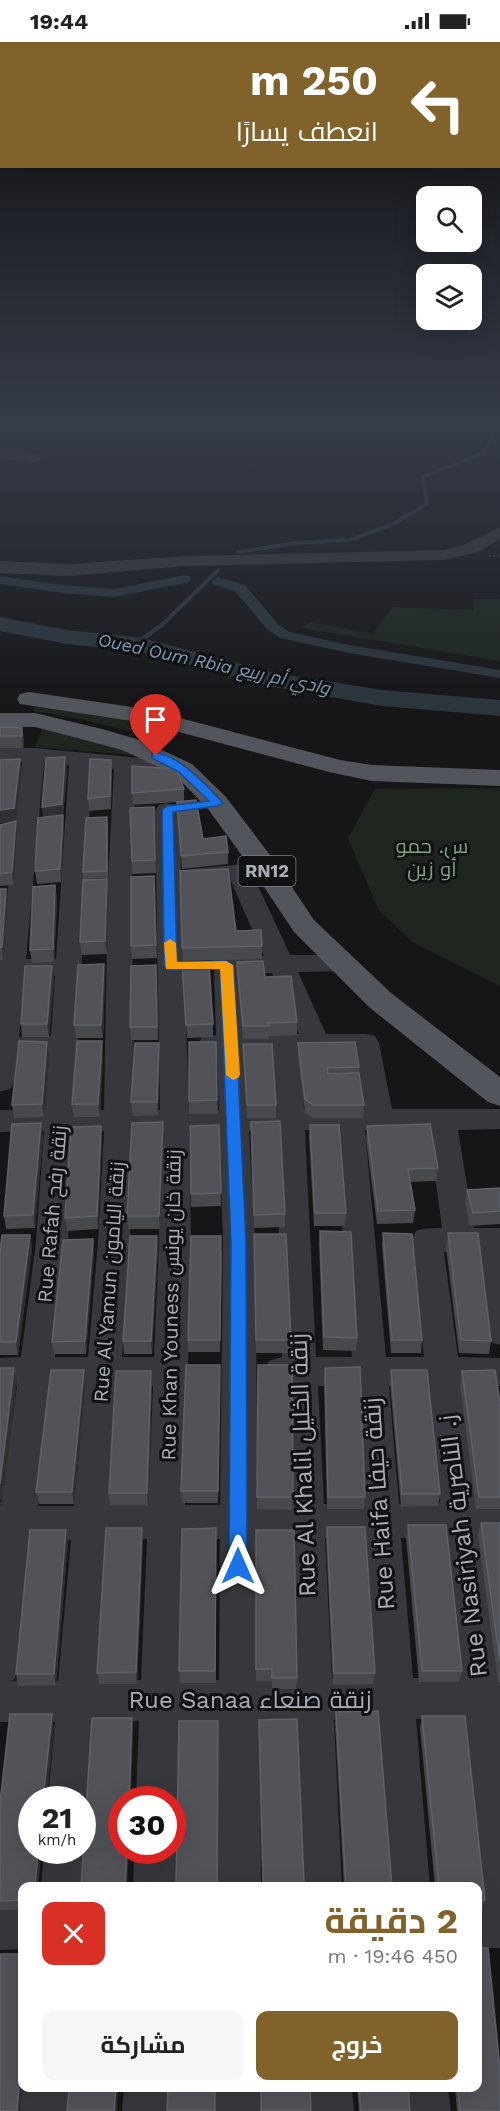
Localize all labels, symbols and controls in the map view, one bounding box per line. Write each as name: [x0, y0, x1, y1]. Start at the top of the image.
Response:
text: 19:44: [30, 9, 88, 34]
text: 250 m: [250, 56, 378, 105]
icon: left: [399, 66, 477, 144]
text: انعطف يسارًا: [236, 116, 378, 148]
map controls: [416, 186, 482, 330]
button: search: [416, 186, 482, 252]
button: layers: [416, 264, 482, 330]
water label: Oued Oum Rbia وادي أم ربيع: [95, 628, 333, 703]
pin: [130, 694, 181, 756]
icon: arrive: [139, 703, 172, 736]
park label: س. حمو أو زين: [396, 834, 468, 882]
road number: RN12: [238, 856, 296, 886]
street label: Rue Rafah زنقة رفح: [32, 1124, 74, 1304]
street label: Rue Khan Youness زنقة خان يونس: [156, 1149, 187, 1461]
street label: Rue Al Yamun زنقة اليامون: [89, 1161, 130, 1403]
street label: Rue Al Khalil زنقة الخليل: [284, 1333, 322, 1597]
street label: Rue Haifa زنقة حيفا: [358, 1397, 400, 1611]
street label: Rue Nasiriyah ز. الناصرية: [433, 1413, 493, 1679]
position arrow: [206, 1534, 270, 1598]
street label: Rue Sanaa زنقة صنعاء: [128, 1686, 372, 1714]
speed limit sign: 30: [108, 1786, 186, 1864]
text: 21: [42, 1800, 72, 1835]
text: km/h: [38, 1831, 76, 1849]
text: 2 دقيقة: [324, 1900, 458, 1942]
button: close: [42, 1902, 105, 1965]
text: 450 m · 19:46: [328, 1944, 458, 1968]
button: مشاركة: [42, 2011, 244, 2080]
button: خروج: [256, 2011, 458, 2080]

